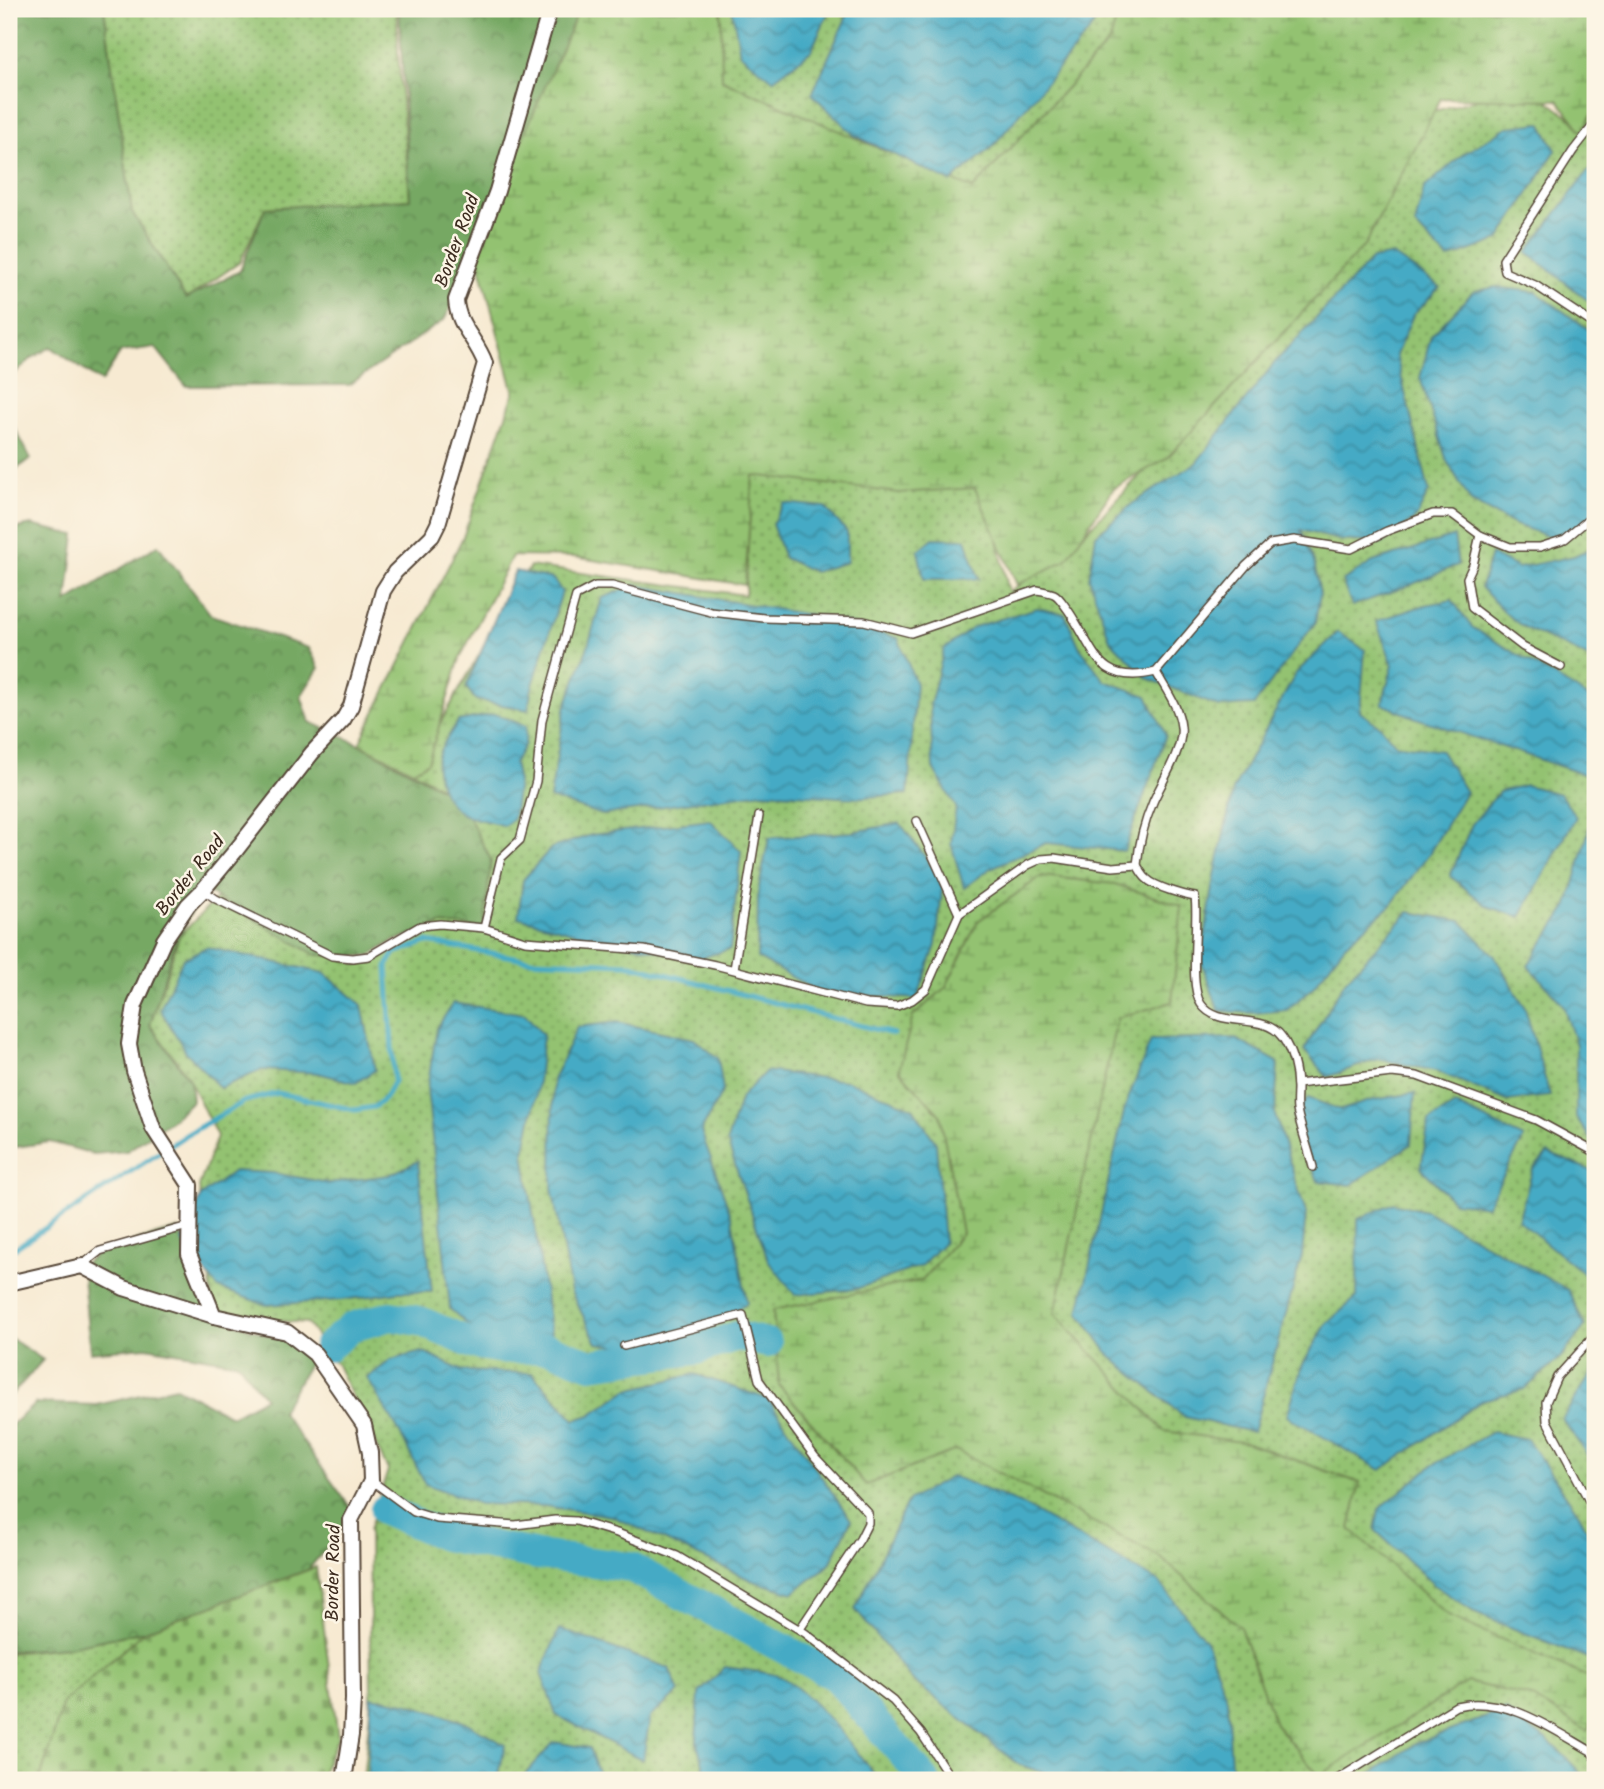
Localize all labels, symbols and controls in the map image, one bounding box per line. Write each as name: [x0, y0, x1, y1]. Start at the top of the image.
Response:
street label: Border Road: [427, 190, 489, 292]
street label: Border Road: [149, 828, 234, 923]
street label: Border Road: [318, 1524, 350, 1622]

